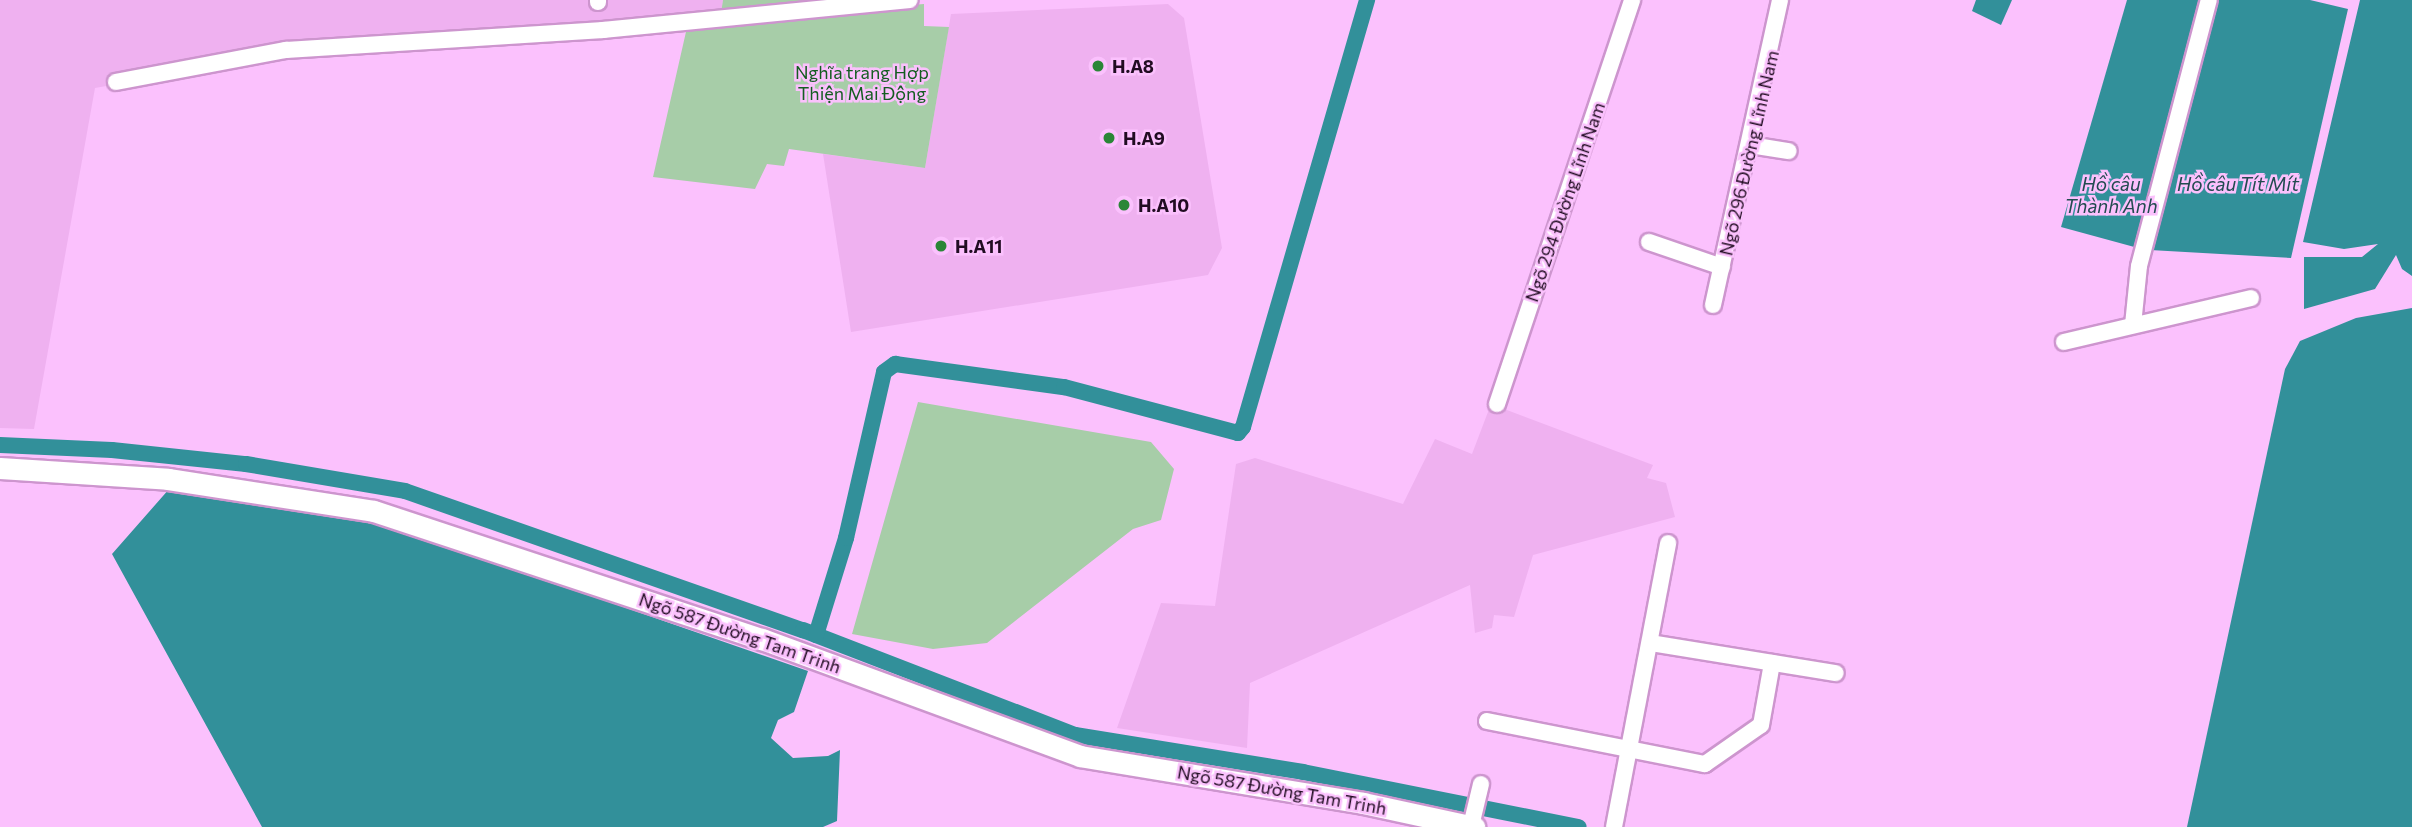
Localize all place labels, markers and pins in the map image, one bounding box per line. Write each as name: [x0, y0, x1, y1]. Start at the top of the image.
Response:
place label: H.A8: [1112, 55, 1154, 77]
marker: H.A8: [1090, 58, 1106, 74]
place label: H.A9: [1123, 127, 1165, 149]
marker: H.A9: [1101, 130, 1117, 146]
place label: H.A10: [1138, 194, 1189, 216]
marker: H.A10: [1116, 197, 1132, 213]
place label: H.A11: [955, 235, 1002, 257]
marker: H.A11: [933, 238, 949, 254]

